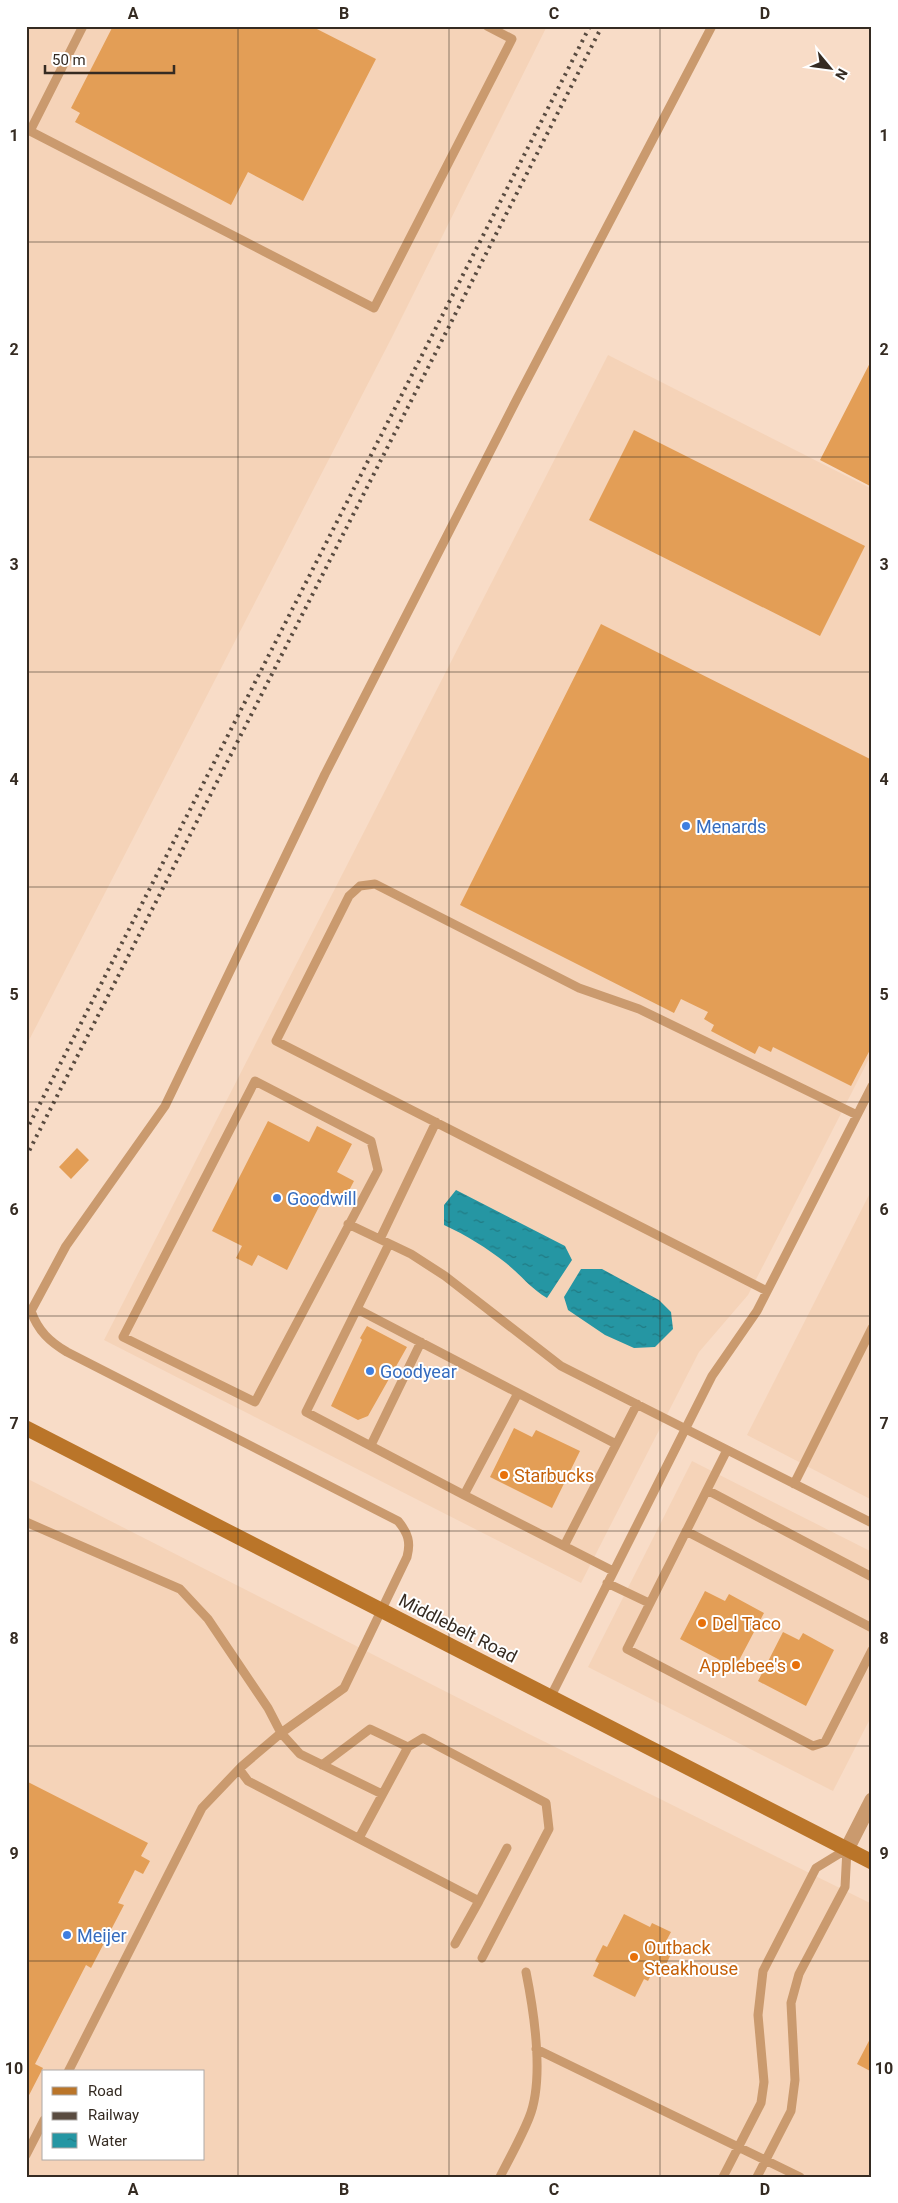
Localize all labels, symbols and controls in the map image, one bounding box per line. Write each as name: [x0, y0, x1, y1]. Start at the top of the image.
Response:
text: A: [128, 4, 139, 23]
text: B: [339, 4, 349, 23]
text: C: [549, 4, 559, 23]
text: D: [760, 4, 770, 23]
scale bar: [45, 42, 174, 74]
north arrow: [806, 42, 856, 92]
text: 50 m: [52, 51, 86, 69]
text: N: [832, 66, 851, 83]
text: 1: [9, 126, 19, 145]
text: 1: [879, 126, 889, 145]
text: 2: [9, 340, 19, 359]
text: 2: [879, 340, 889, 359]
text: 3: [9, 555, 19, 574]
text: 3: [879, 555, 889, 574]
text: 4: [9, 770, 19, 789]
text: 4: [879, 770, 889, 789]
place label: Menards: [696, 816, 766, 837]
marker: Menards: [680, 820, 692, 832]
text: 5: [9, 985, 19, 1004]
text: 5: [879, 985, 889, 1004]
place label: Goodwill: [287, 1188, 357, 1209]
marker: Goodwill: [271, 1192, 283, 1204]
text: 6: [9, 1200, 19, 1219]
text: 6: [879, 1200, 889, 1219]
place label: Goodyear: [380, 1361, 457, 1382]
marker: Goodyear: [364, 1365, 376, 1377]
text: 7: [9, 1414, 19, 1433]
text: 7: [879, 1414, 889, 1433]
place label: Starbucks: [514, 1465, 594, 1486]
marker: Starbucks: [498, 1469, 510, 1481]
street label: Middlebelt Road: [395, 1589, 521, 1667]
place label: Del Taco: [712, 1613, 781, 1634]
marker: Del Taco: [696, 1617, 708, 1629]
text: 8: [9, 1629, 19, 1648]
text: 8: [879, 1629, 889, 1648]
place label: Applebee's: [699, 1655, 786, 1676]
marker: Applebee's: [790, 1659, 802, 1671]
text: 9: [9, 1844, 19, 1863]
text: 9: [879, 1844, 889, 1863]
place label: Meijer: [77, 1925, 127, 1946]
marker: Meijer: [61, 1929, 73, 1941]
place label: Outback Steakhouse: [644, 1937, 738, 1979]
marker: Outback Steakhouse: [628, 1951, 640, 1963]
text: 10: [5, 2059, 23, 2078]
text: 10: [875, 2059, 893, 2078]
legend: [42, 2070, 205, 2160]
text: Road: [88, 2082, 122, 2100]
text: Railway: [88, 2106, 139, 2124]
text: Water: [88, 2132, 127, 2150]
text: A: [128, 2180, 139, 2199]
text: B: [339, 2180, 349, 2199]
text: C: [549, 2180, 559, 2199]
text: D: [760, 2180, 770, 2199]

